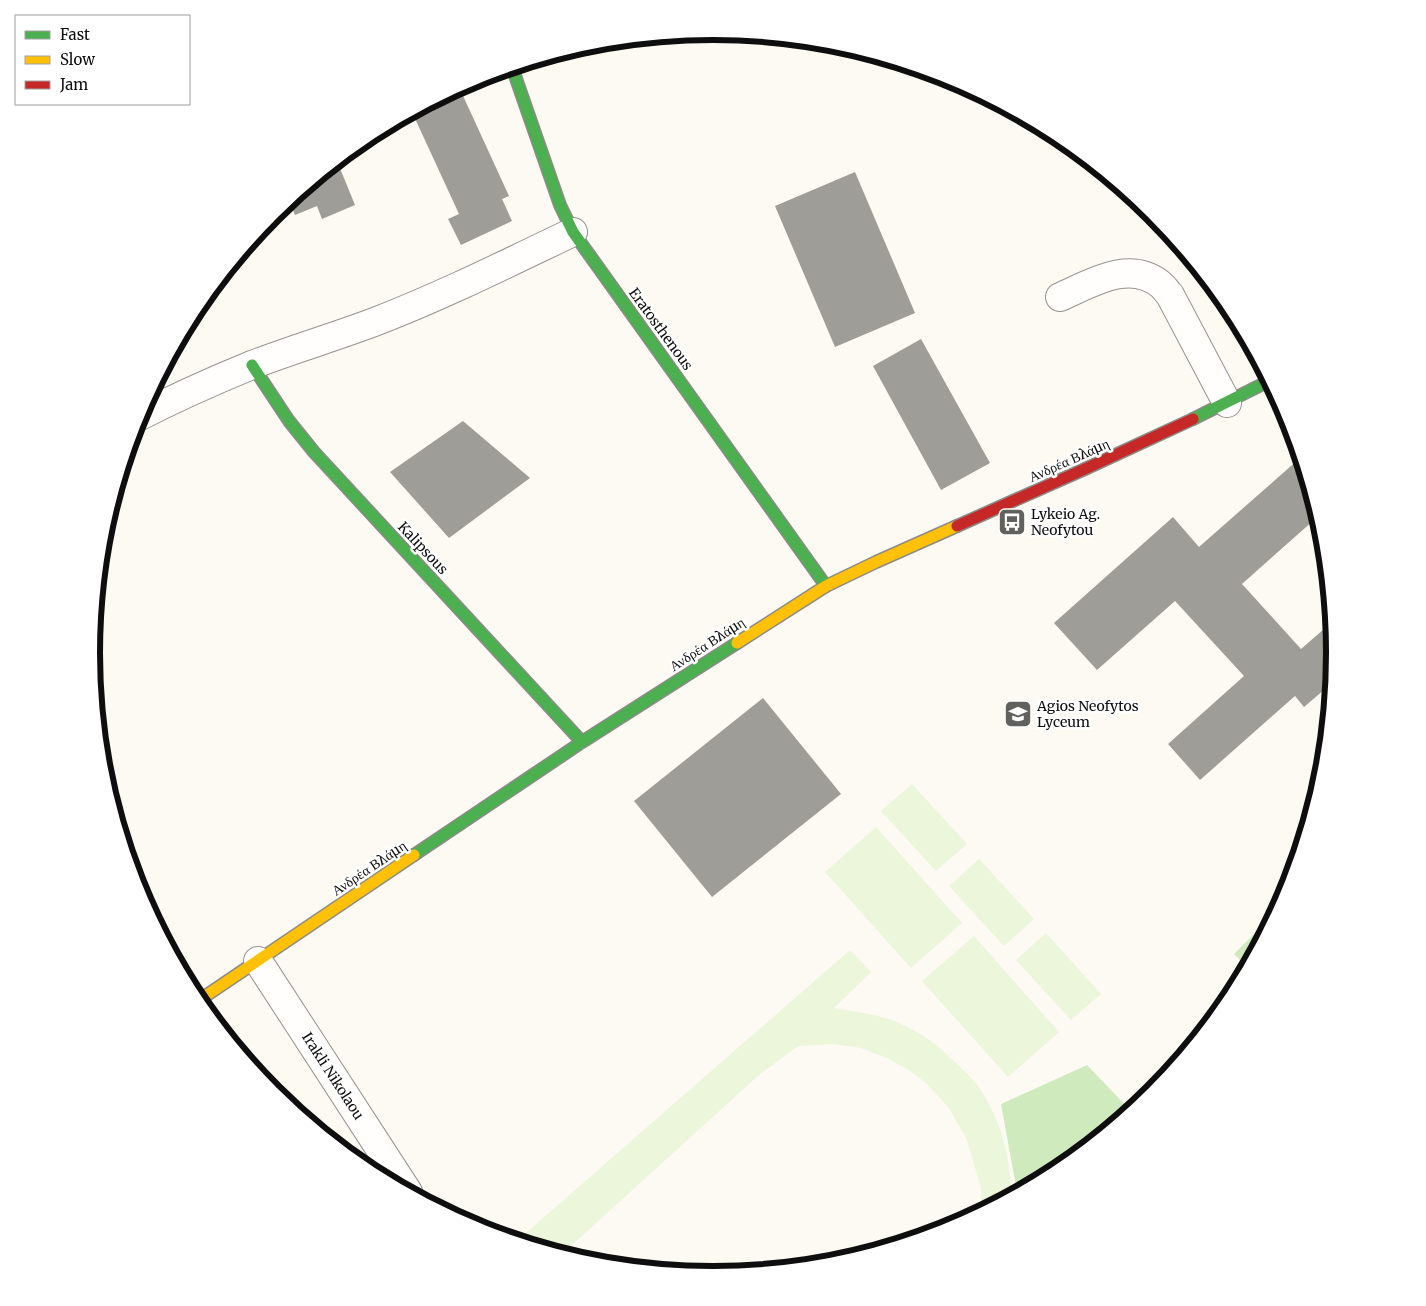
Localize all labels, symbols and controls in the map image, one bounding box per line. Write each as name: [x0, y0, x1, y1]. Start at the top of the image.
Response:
legend: [15, 15, 190, 105]
text: Fast: [60, 25, 90, 44]
text: Slow: [60, 50, 95, 69]
text: Jam: [59, 75, 88, 94]
street label: Eratosthenous: [625, 284, 697, 374]
street label: Ανδρέα Βλάμη: [1026, 434, 1112, 486]
place label: Lykeio Ag. Neofytou: [1031, 505, 1100, 539]
bus stop icon: Lykeio Ag. Neofytou: [997, 507, 1027, 537]
street label: Kalipsous: [394, 518, 452, 578]
street label: Ανδρέα Βλάμη: [666, 613, 748, 675]
place label: Agios Neofytos Lyceum: [1036, 697, 1139, 731]
school or university icon: Agios Neofytos Lyceum: [1003, 699, 1033, 729]
street label: Ανδρέα Βλάμη: [328, 836, 410, 900]
street label: Irakli Nikolaou: [298, 1029, 368, 1123]

